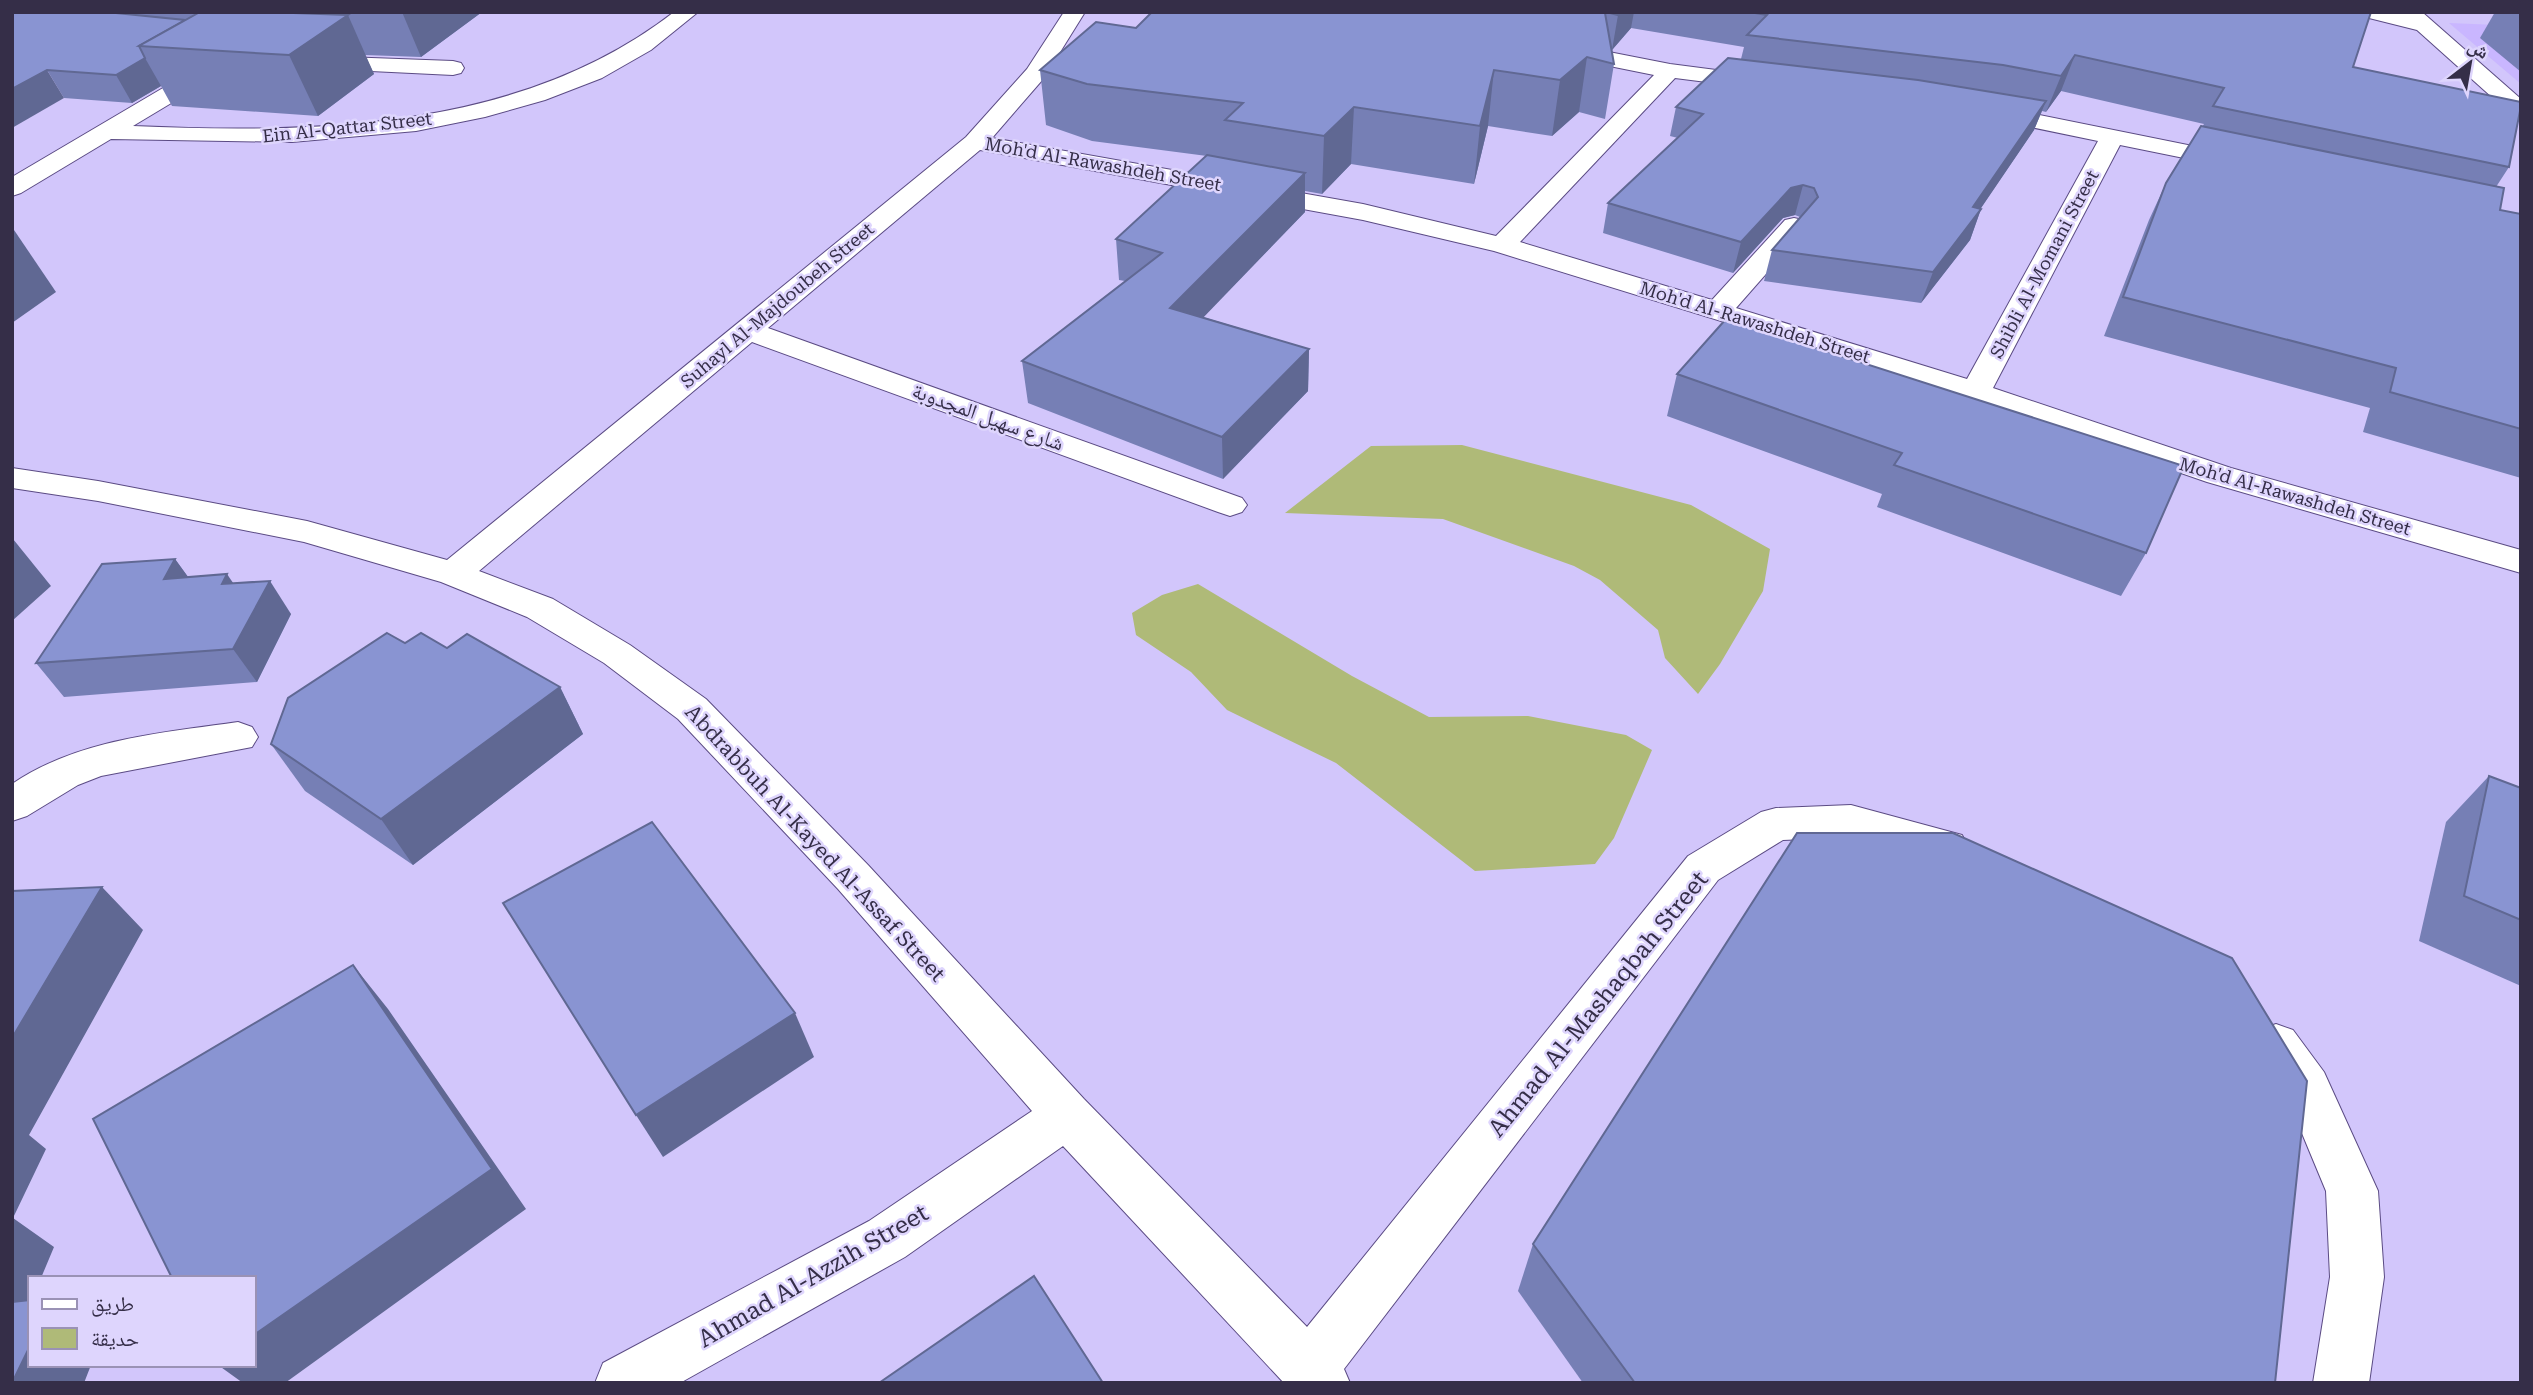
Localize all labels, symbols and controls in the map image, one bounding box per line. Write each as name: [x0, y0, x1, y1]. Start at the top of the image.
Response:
north arrow: [2435, 28, 2505, 98]
text: ش: [2464, 34, 2493, 64]
street label: Ein Al-Qattar Street: [261, 108, 433, 146]
street label: Moh'd Al-Rawashdeh Street: [983, 133, 1223, 195]
street label: Shibli Al-Momani Street: [1985, 166, 2103, 362]
street label: Suhayl Al-Majdoubeh Street: [676, 218, 878, 392]
street label: Moh'd Al-Rawashdeh Street: [1637, 277, 1873, 367]
street label: شارع سهيل المجدوبة: [909, 378, 1067, 456]
street label: Moh'd Al-Rawashdeh Street: [2177, 453, 2413, 539]
street label: Abdrabbuh Al-Kayed Al-Assaf Street: [680, 700, 950, 986]
street label: Ahmad Al-Mashaqbah Street: [1482, 866, 1714, 1142]
street label: Ahmad Al-Azzih Street: [693, 1199, 933, 1353]
legend: [28, 1276, 256, 1367]
text: طريق: [91, 1292, 134, 1317]
text: حديقة: [91, 1327, 139, 1351]

